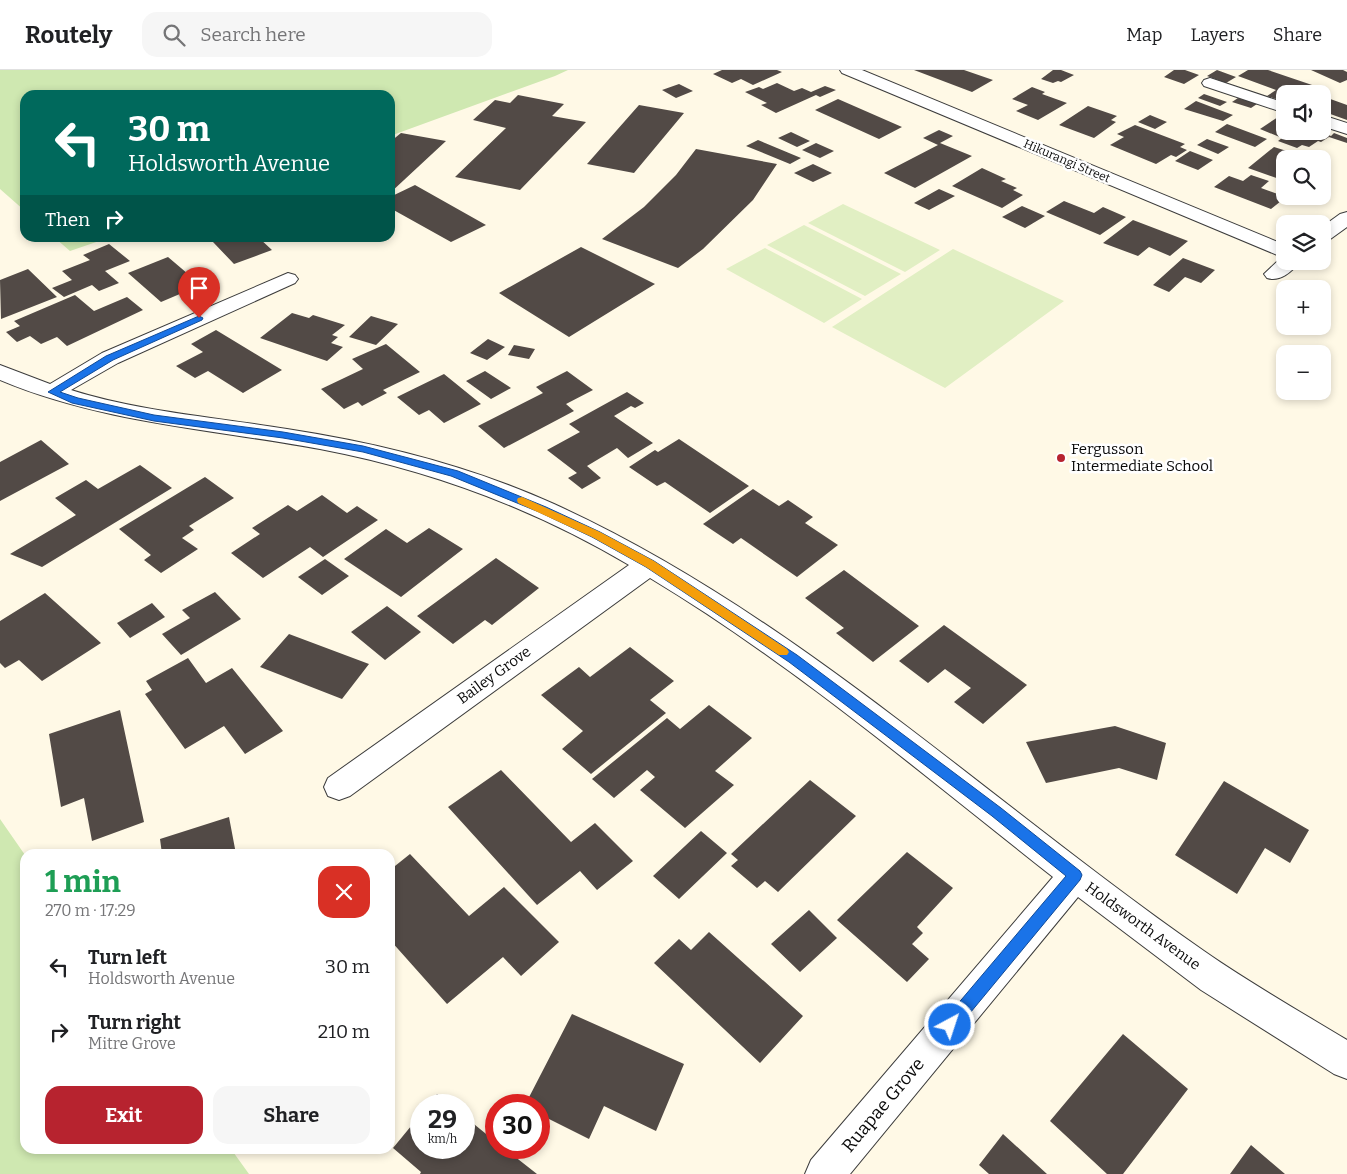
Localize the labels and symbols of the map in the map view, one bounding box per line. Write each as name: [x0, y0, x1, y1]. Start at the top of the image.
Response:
street label: Hikurangi Street: [1022, 136, 1113, 186]
pin: [178, 267, 220, 318]
place label: Fergusson Intermediate School: [1071, 440, 1213, 475]
marker: Fergusson Intermediate School: [1055, 452, 1067, 464]
street label: Bailey Grove: [454, 642, 534, 708]
street label: Holdsworth Avenue: [1082, 878, 1204, 974]
position arrow: [923, 998, 975, 1050]
street label: Ruapae Grove: [837, 1053, 929, 1157]
speed limit sign: 30: [485, 1094, 550, 1159]

